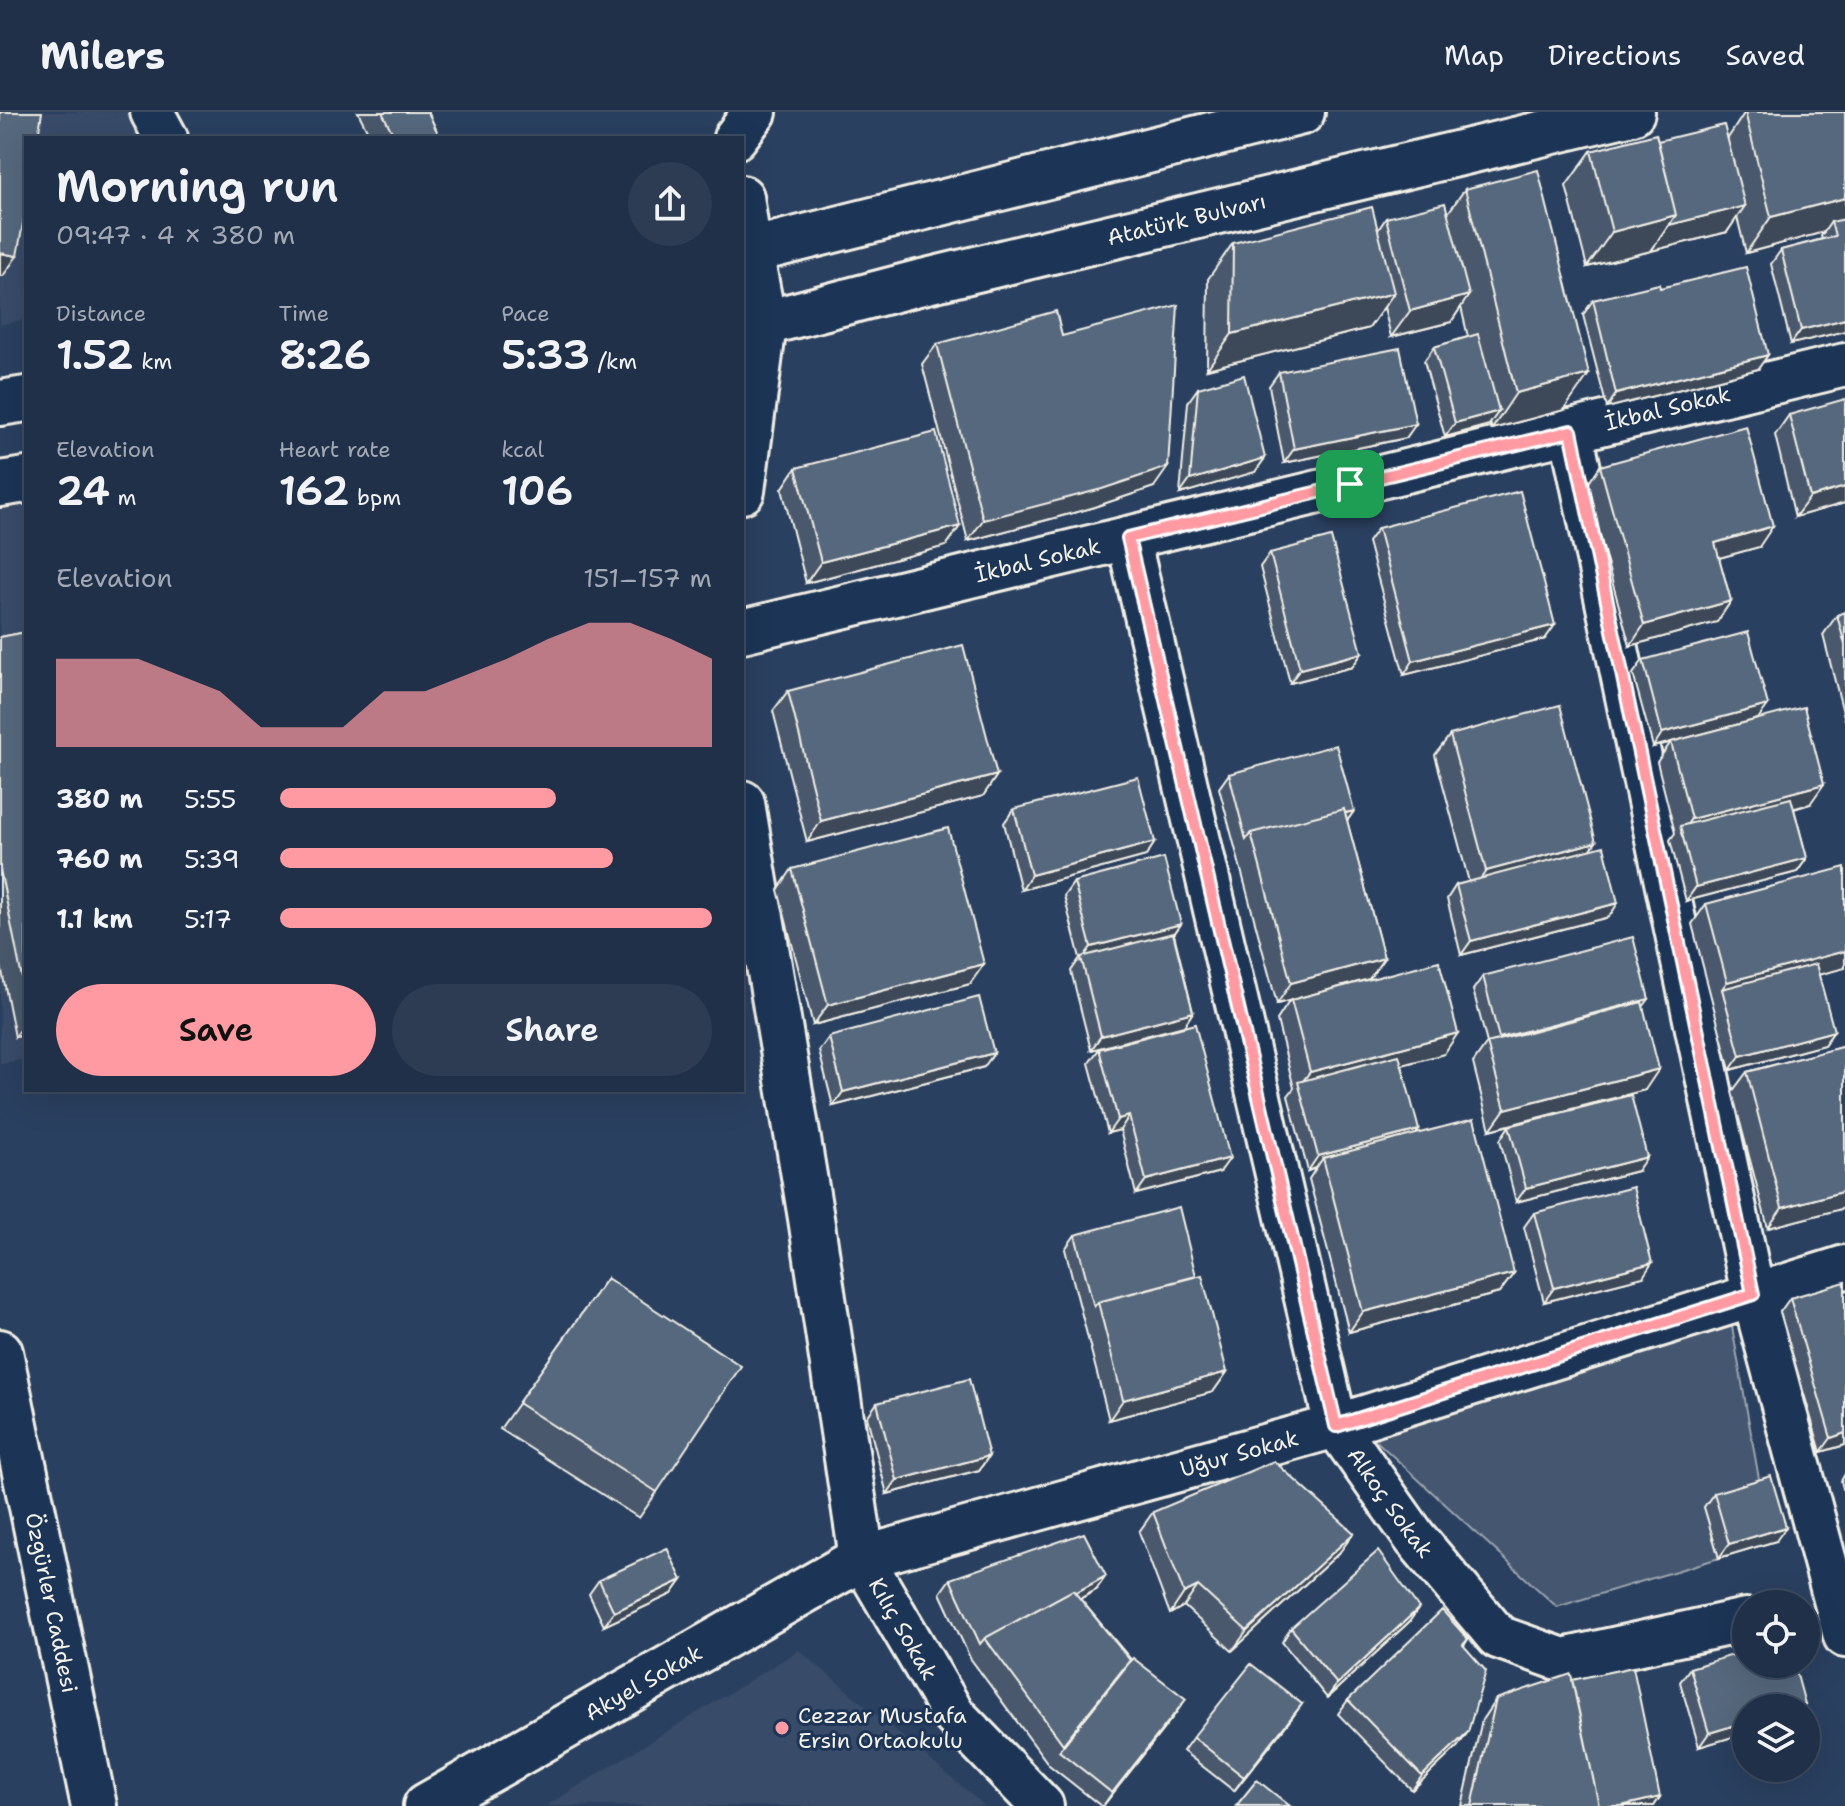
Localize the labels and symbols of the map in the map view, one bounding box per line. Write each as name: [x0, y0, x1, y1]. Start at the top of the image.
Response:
street label: Atatürk Bulvarı: [1104, 186, 1269, 252]
street label: İkbal Sokak: [1602, 379, 1733, 437]
pin: [1316, 450, 1384, 518]
street label: İkbal Sokak: [972, 531, 1103, 589]
street label: Uğur Sokak: [1176, 1423, 1302, 1483]
street label: Alkoç Sokak: [1341, 1442, 1440, 1564]
street label: Özgürler Caddesi: [19, 1510, 85, 1695]
street label: Kılıç Sokak: [862, 1572, 944, 1686]
street label: Akyel Sokak: [579, 1638, 707, 1727]
place label: Cezzar Mustafa Ersin Ortaokulu: [798, 1701, 967, 1755]
marker: Cezzar Mustafa Ersin Ortaokulu: [773, 1719, 791, 1737]

